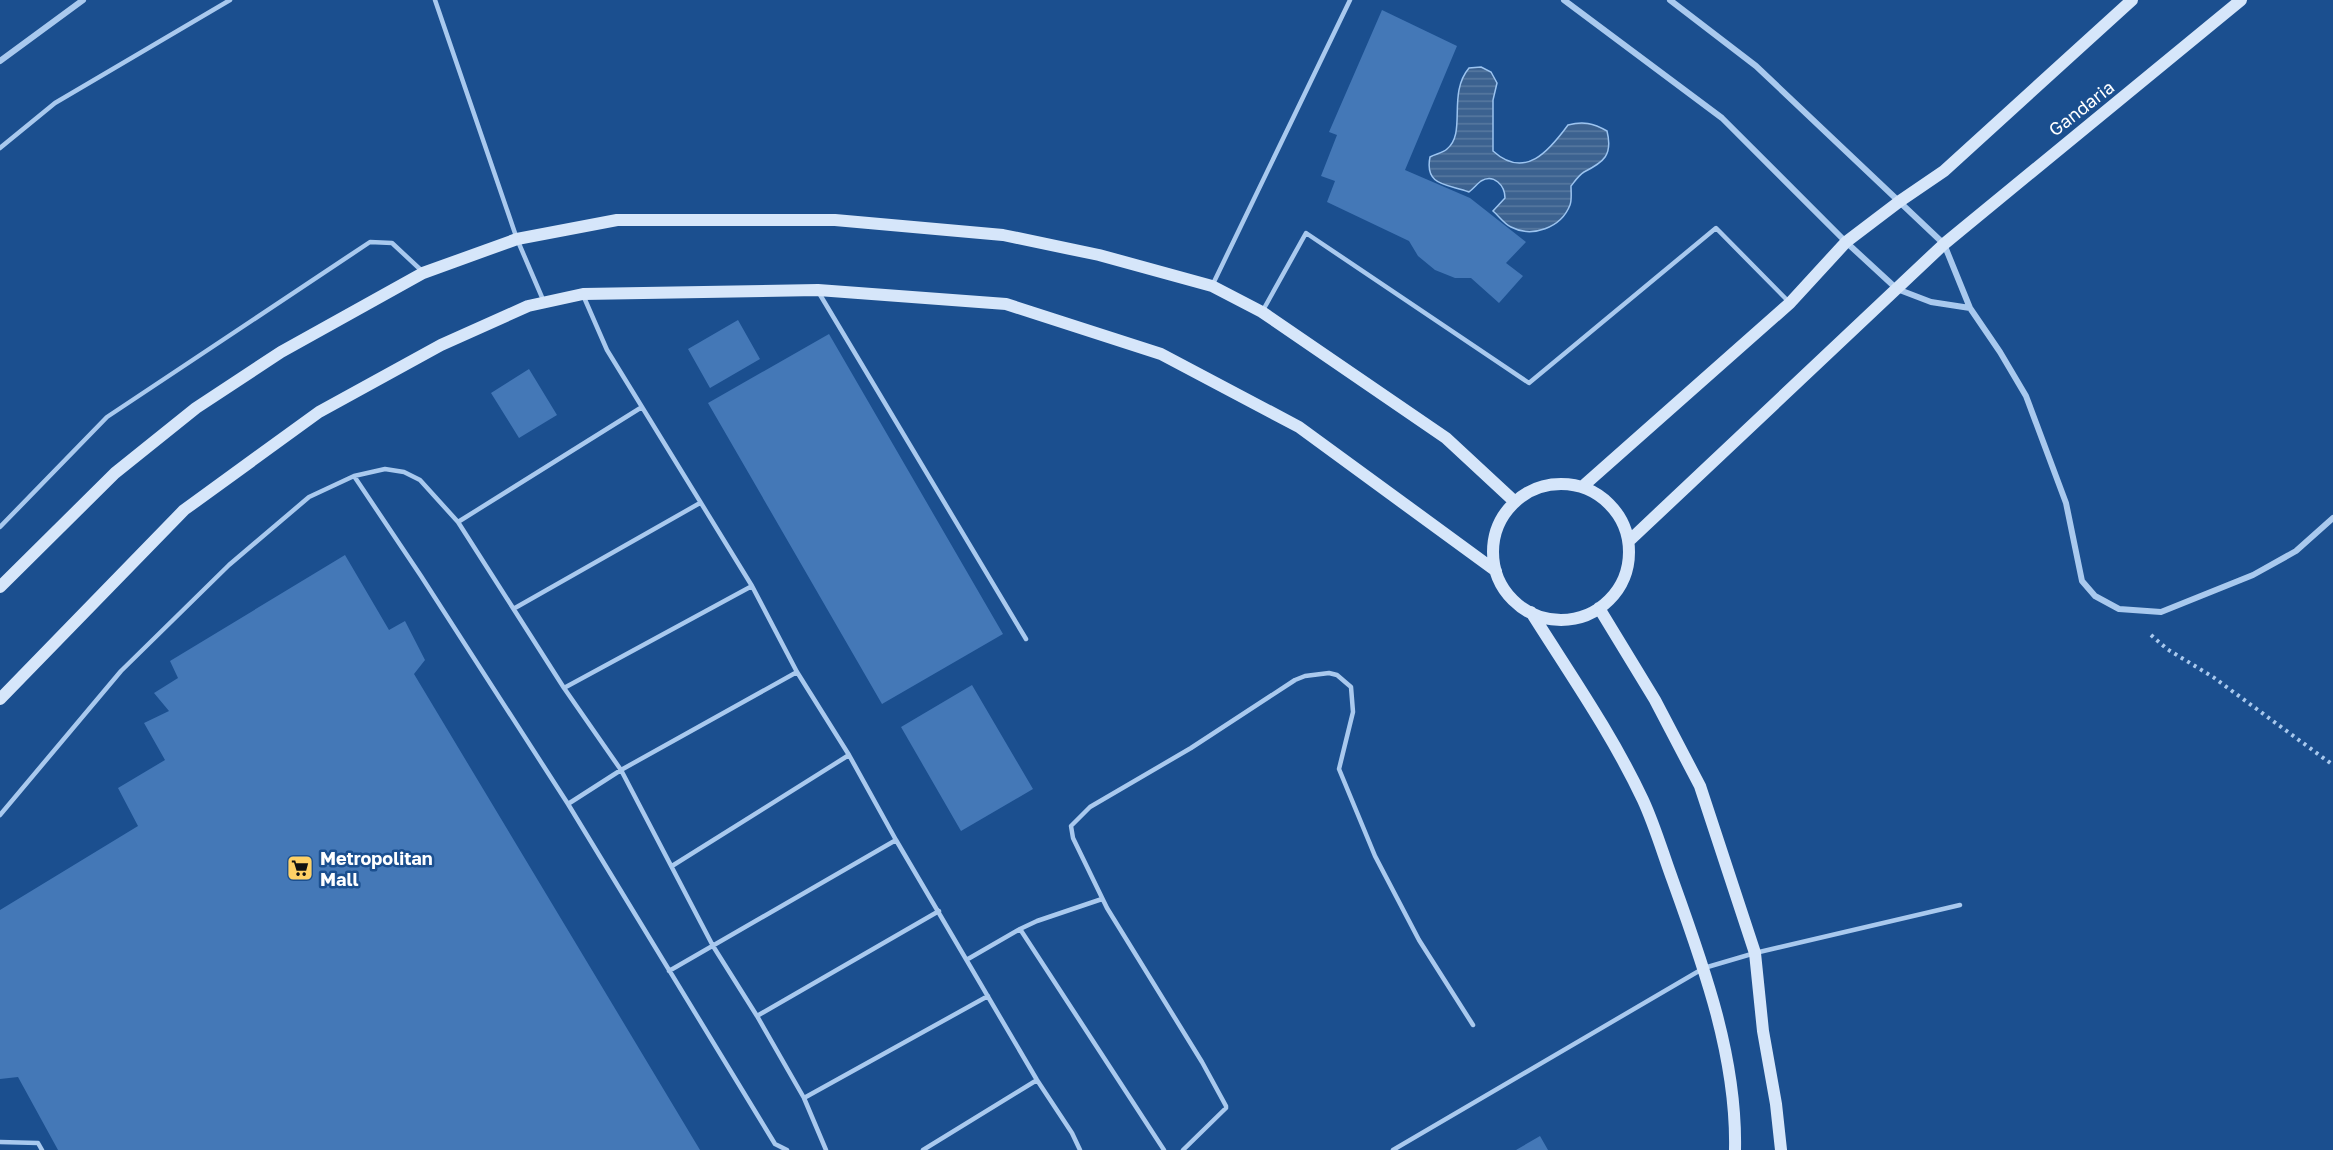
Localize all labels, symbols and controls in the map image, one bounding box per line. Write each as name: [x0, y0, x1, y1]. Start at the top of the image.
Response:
street label: Gandaria: [2044, 76, 2118, 140]
place label: Metropolitan Mall: [320, 847, 433, 890]
supermarket icon: Metropolitan Mall: [285, 853, 315, 883]

